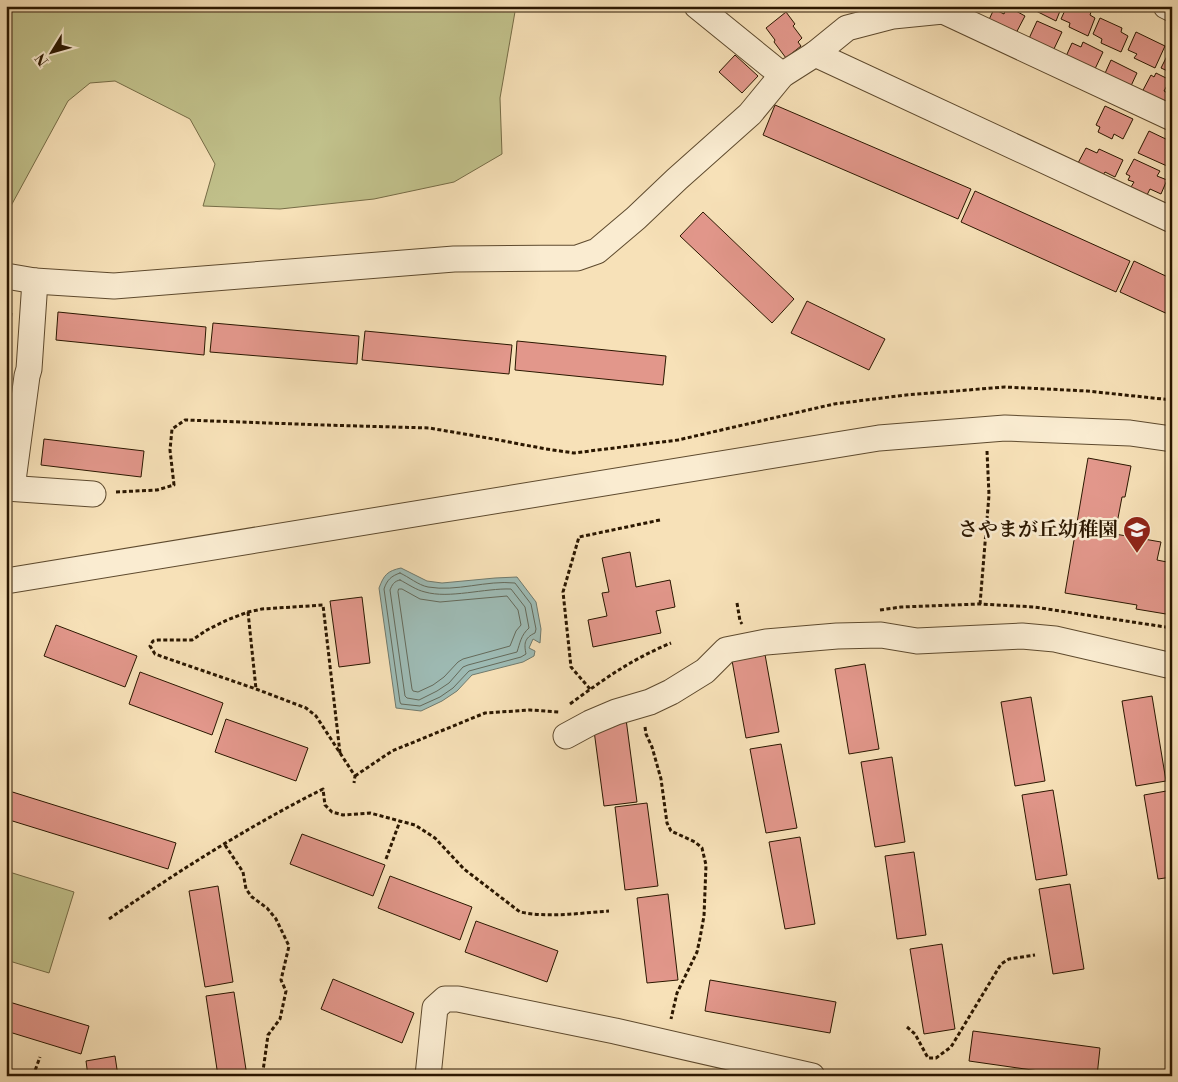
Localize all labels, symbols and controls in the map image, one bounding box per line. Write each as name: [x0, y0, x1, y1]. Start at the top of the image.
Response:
north arrow: [28, 28, 78, 78]
text: N: [32, 49, 53, 69]
school or university icon: さやまが丘幼稚園: [1122, 515, 1152, 554]
place label: さやまが丘幼稚園: [958, 518, 1118, 543]

